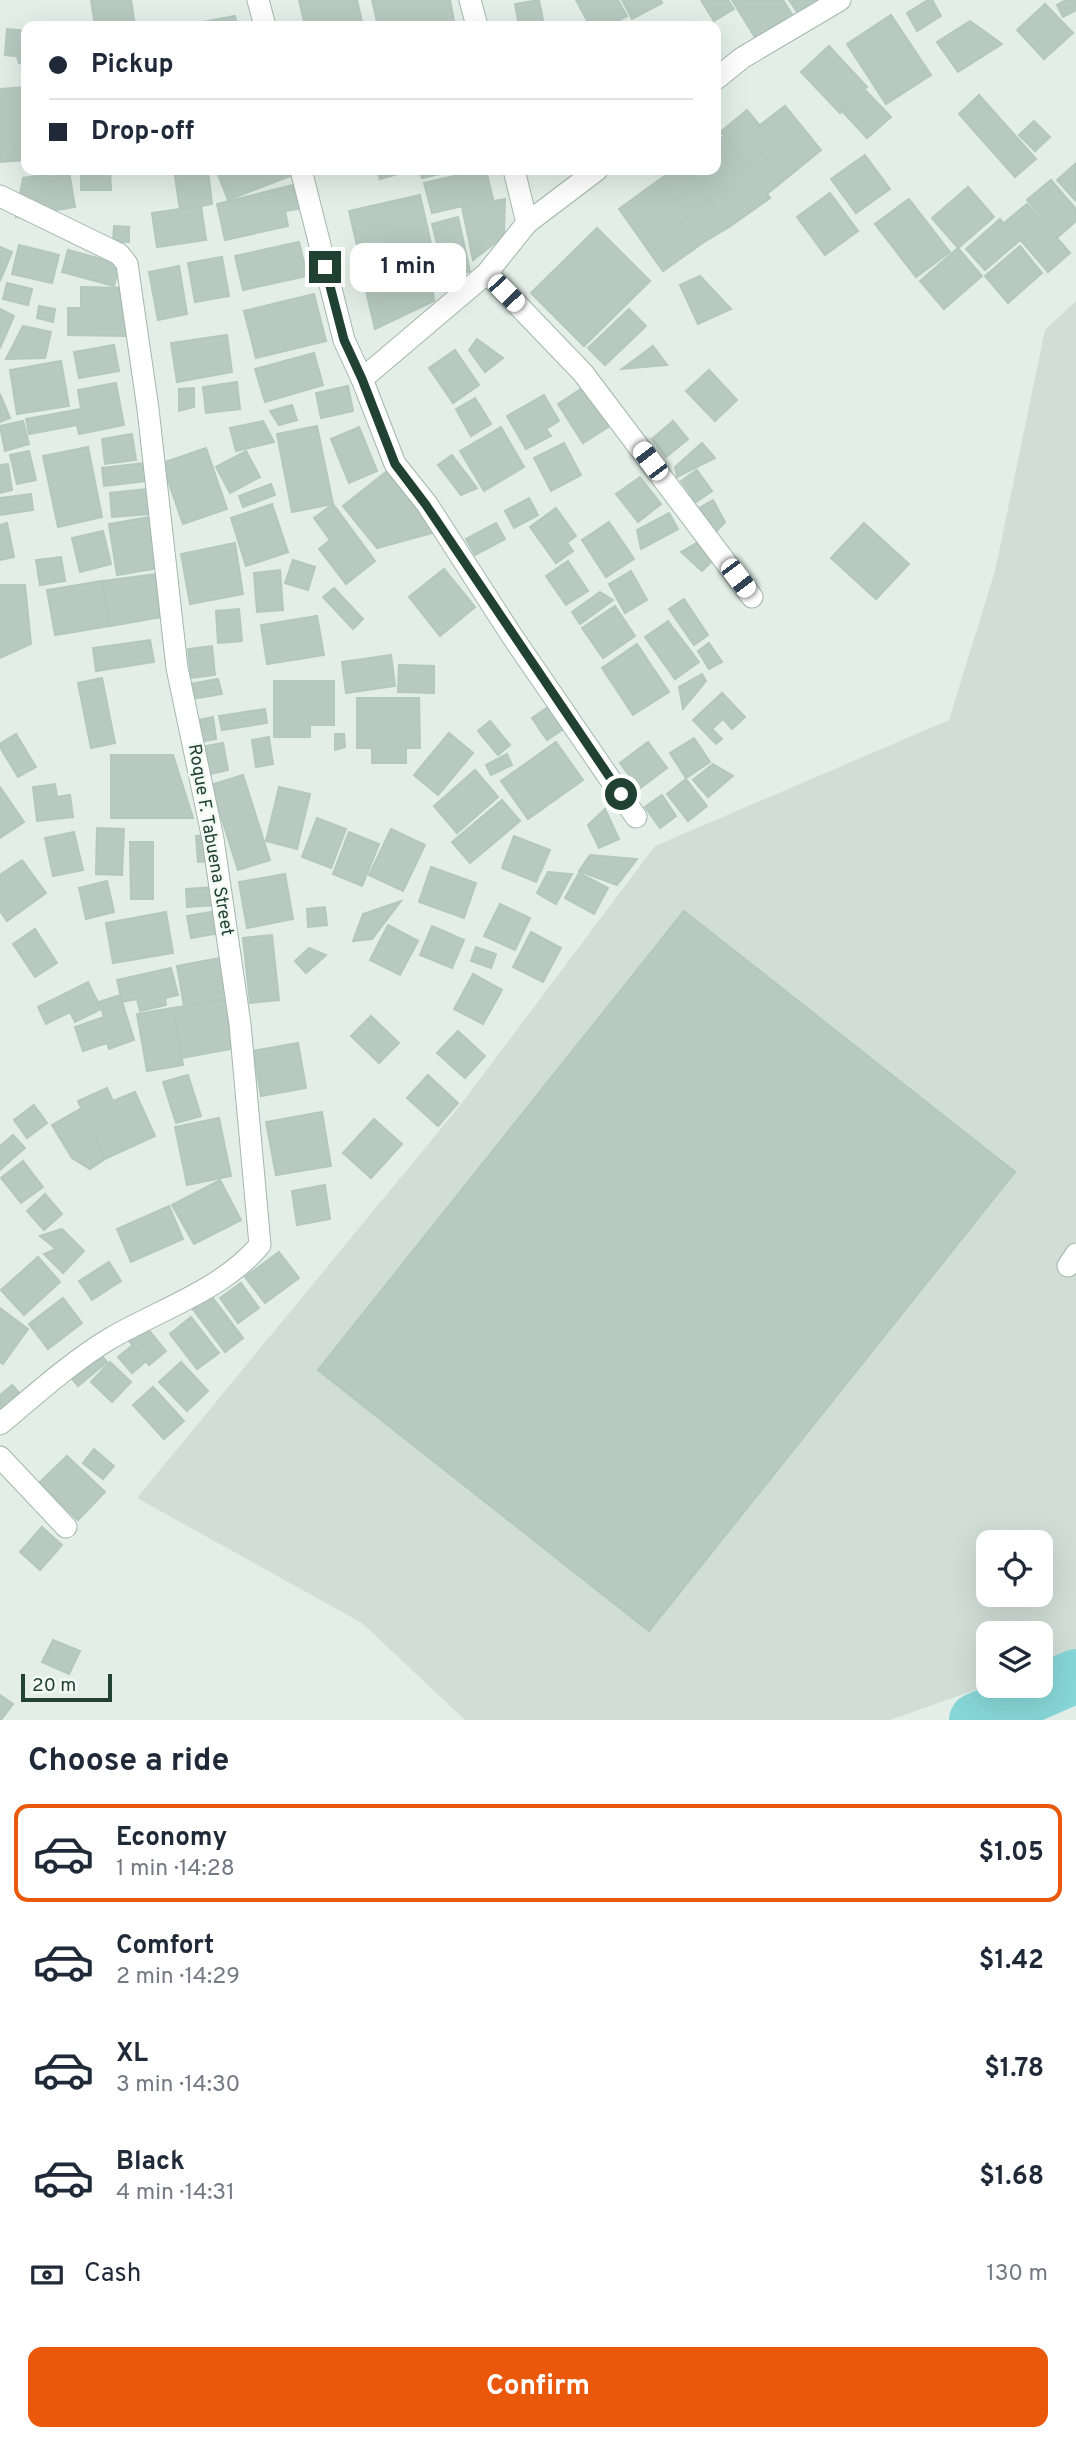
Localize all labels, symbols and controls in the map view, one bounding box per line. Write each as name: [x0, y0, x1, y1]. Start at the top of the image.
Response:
text: Pickup: [91, 49, 174, 82]
text: Drop-off: [91, 116, 194, 149]
callout: 1 min: [350, 243, 465, 292]
route end: [309, 251, 341, 283]
text: 1 min: [380, 253, 436, 282]
car: [484, 271, 529, 315]
car: [629, 438, 672, 484]
car: [717, 555, 760, 601]
street label: Roque F. Tabuena Street: [182, 742, 238, 938]
route start: [605, 778, 637, 810]
map controls: [976, 1530, 1053, 1698]
button: locate: [976, 1530, 1053, 1607]
button: layers: [976, 1621, 1053, 1698]
scale bar: [21, 1671, 112, 1703]
text: 20 m: [32, 1674, 76, 1698]
text: Choose a ride: [28, 1742, 229, 1782]
icon: car: [32, 1822, 95, 1885]
text: Economy: [116, 1822, 227, 1855]
text: $1.05: [978, 1837, 1044, 1870]
text: 1 min · 14:28: [116, 1855, 235, 1884]
icon: car: [32, 1930, 95, 1993]
text: Comfort: [116, 1930, 214, 1963]
text: $1.42: [979, 1945, 1044, 1978]
text: 2 min · 14:29: [116, 1963, 240, 1992]
icon: car: [32, 2038, 95, 2101]
text: XL: [116, 2038, 148, 2071]
text: $1.78: [984, 2053, 1044, 2086]
text: 3 min · 14:30: [116, 2071, 240, 2100]
icon: car: [32, 2146, 95, 2209]
text: Black: [116, 2146, 185, 2179]
text: $1.68: [979, 2161, 1044, 2194]
text: 4 min · 14:31: [116, 2179, 235, 2208]
icon: cash: [28, 2256, 66, 2294]
text: Cash: [84, 2258, 141, 2291]
text: 130 m: [986, 2260, 1048, 2289]
button: Confirm: [28, 2347, 1048, 2427]

